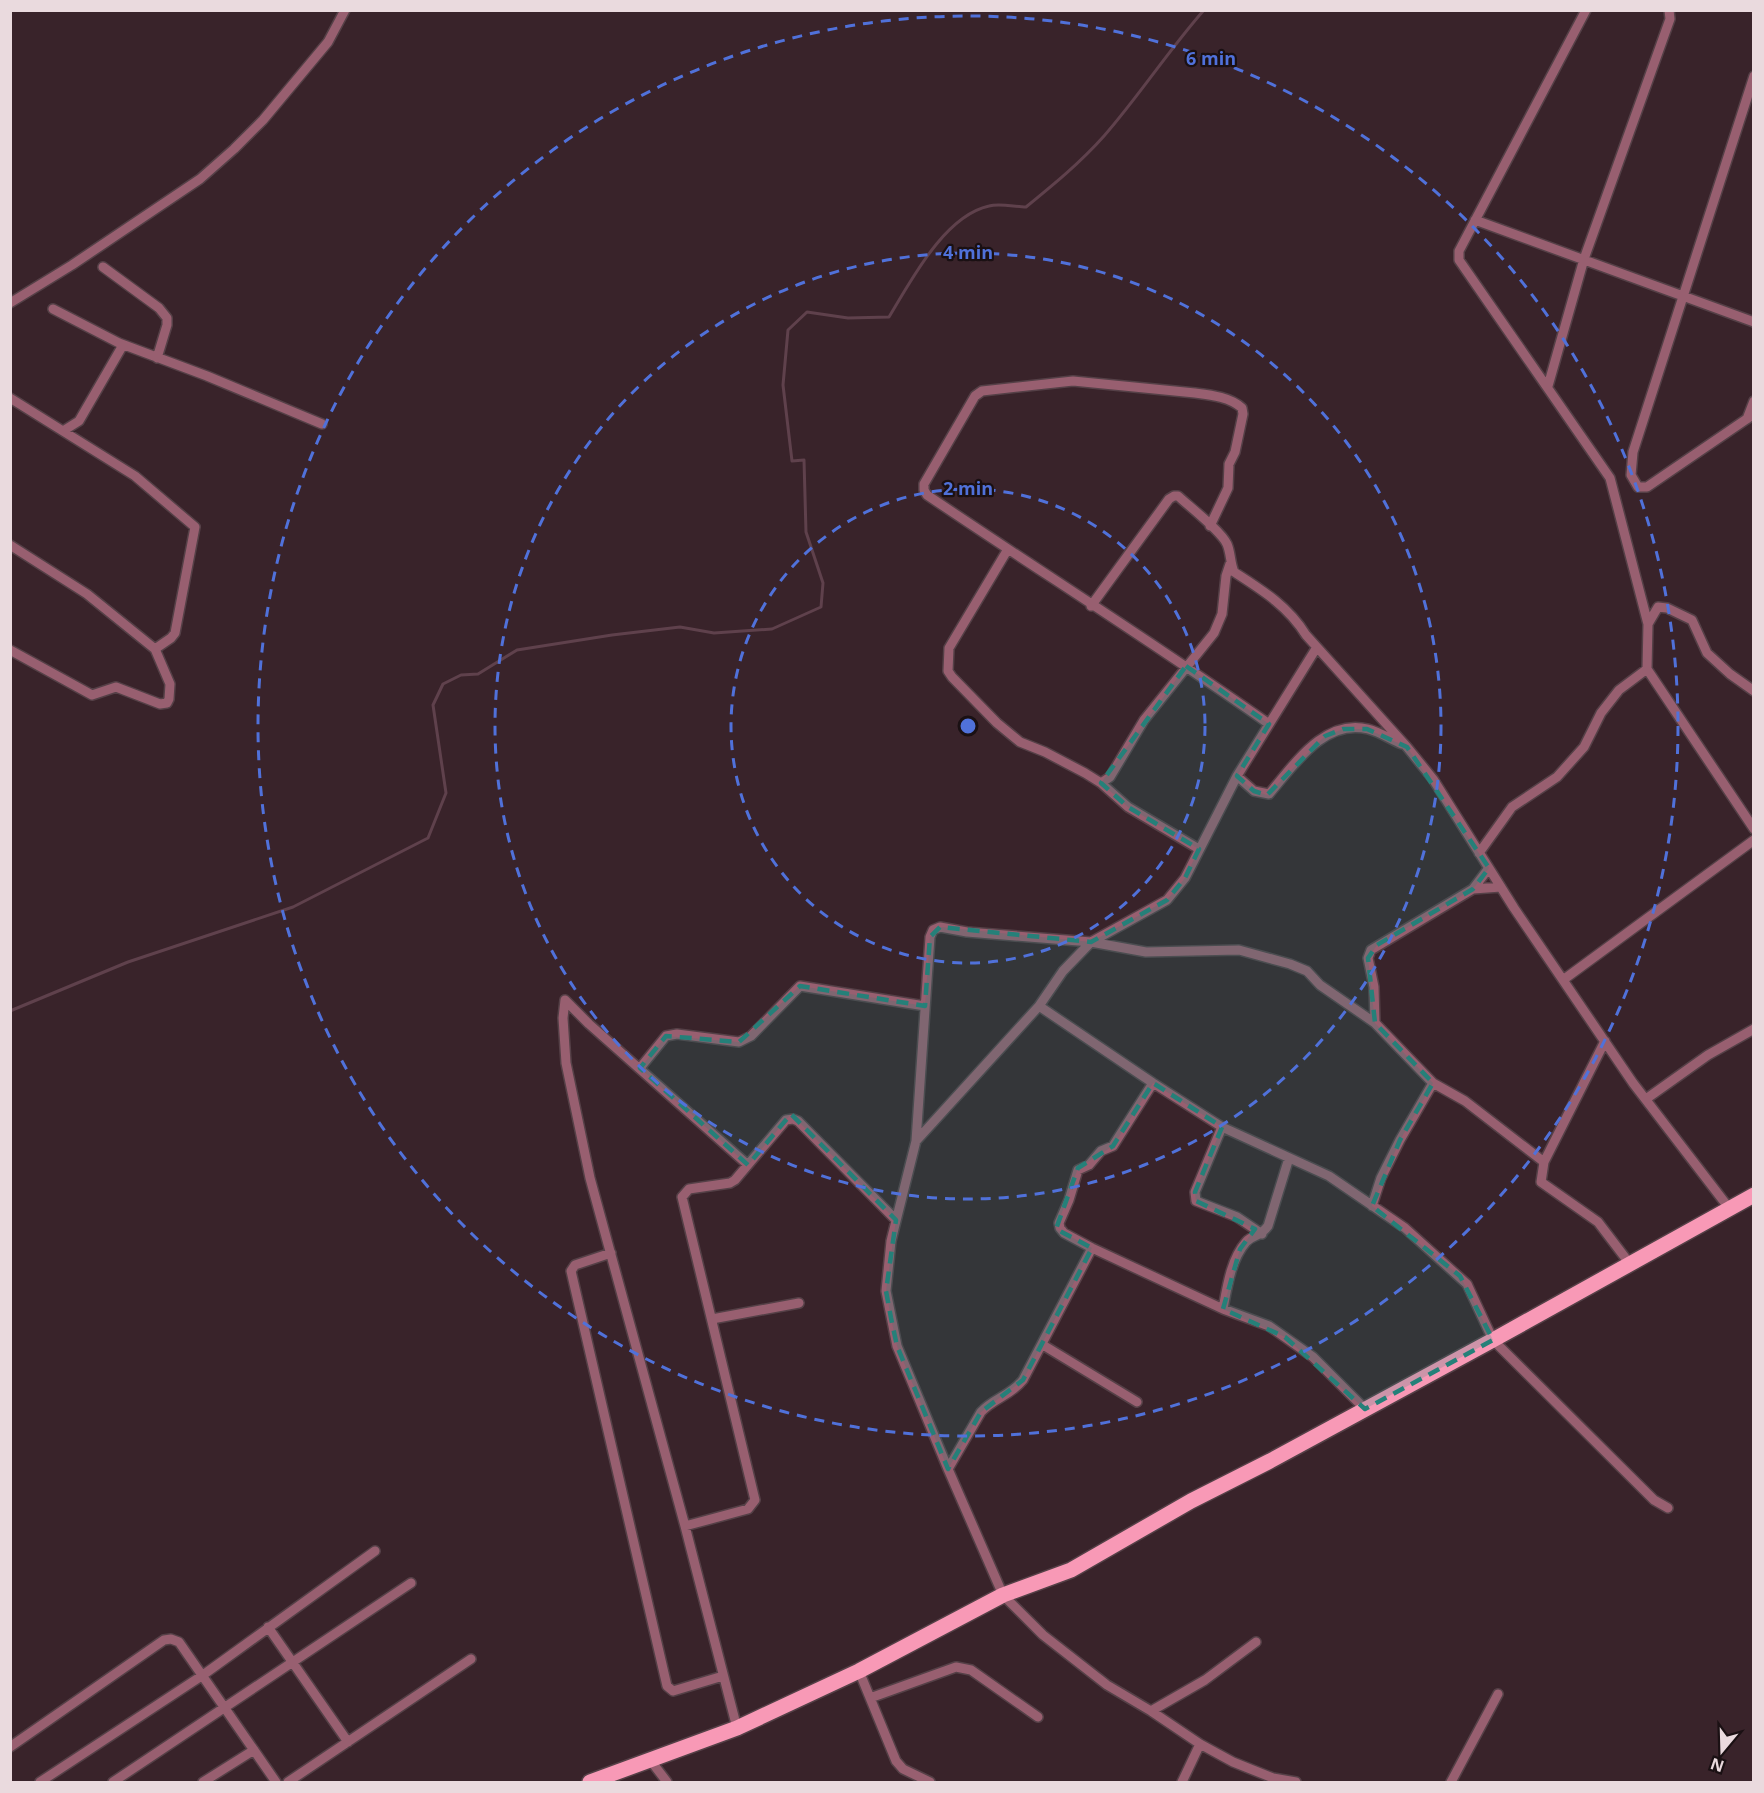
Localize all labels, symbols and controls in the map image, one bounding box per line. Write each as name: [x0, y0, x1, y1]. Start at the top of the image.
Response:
text: 6 min: [1186, 46, 1236, 70]
text: 4 min: [943, 240, 993, 264]
text: 2 min: [943, 476, 993, 500]
centre of rings: [958, 716, 978, 736]
north arrow: [1692, 1721, 1752, 1781]
text: N: [1707, 1753, 1727, 1778]

